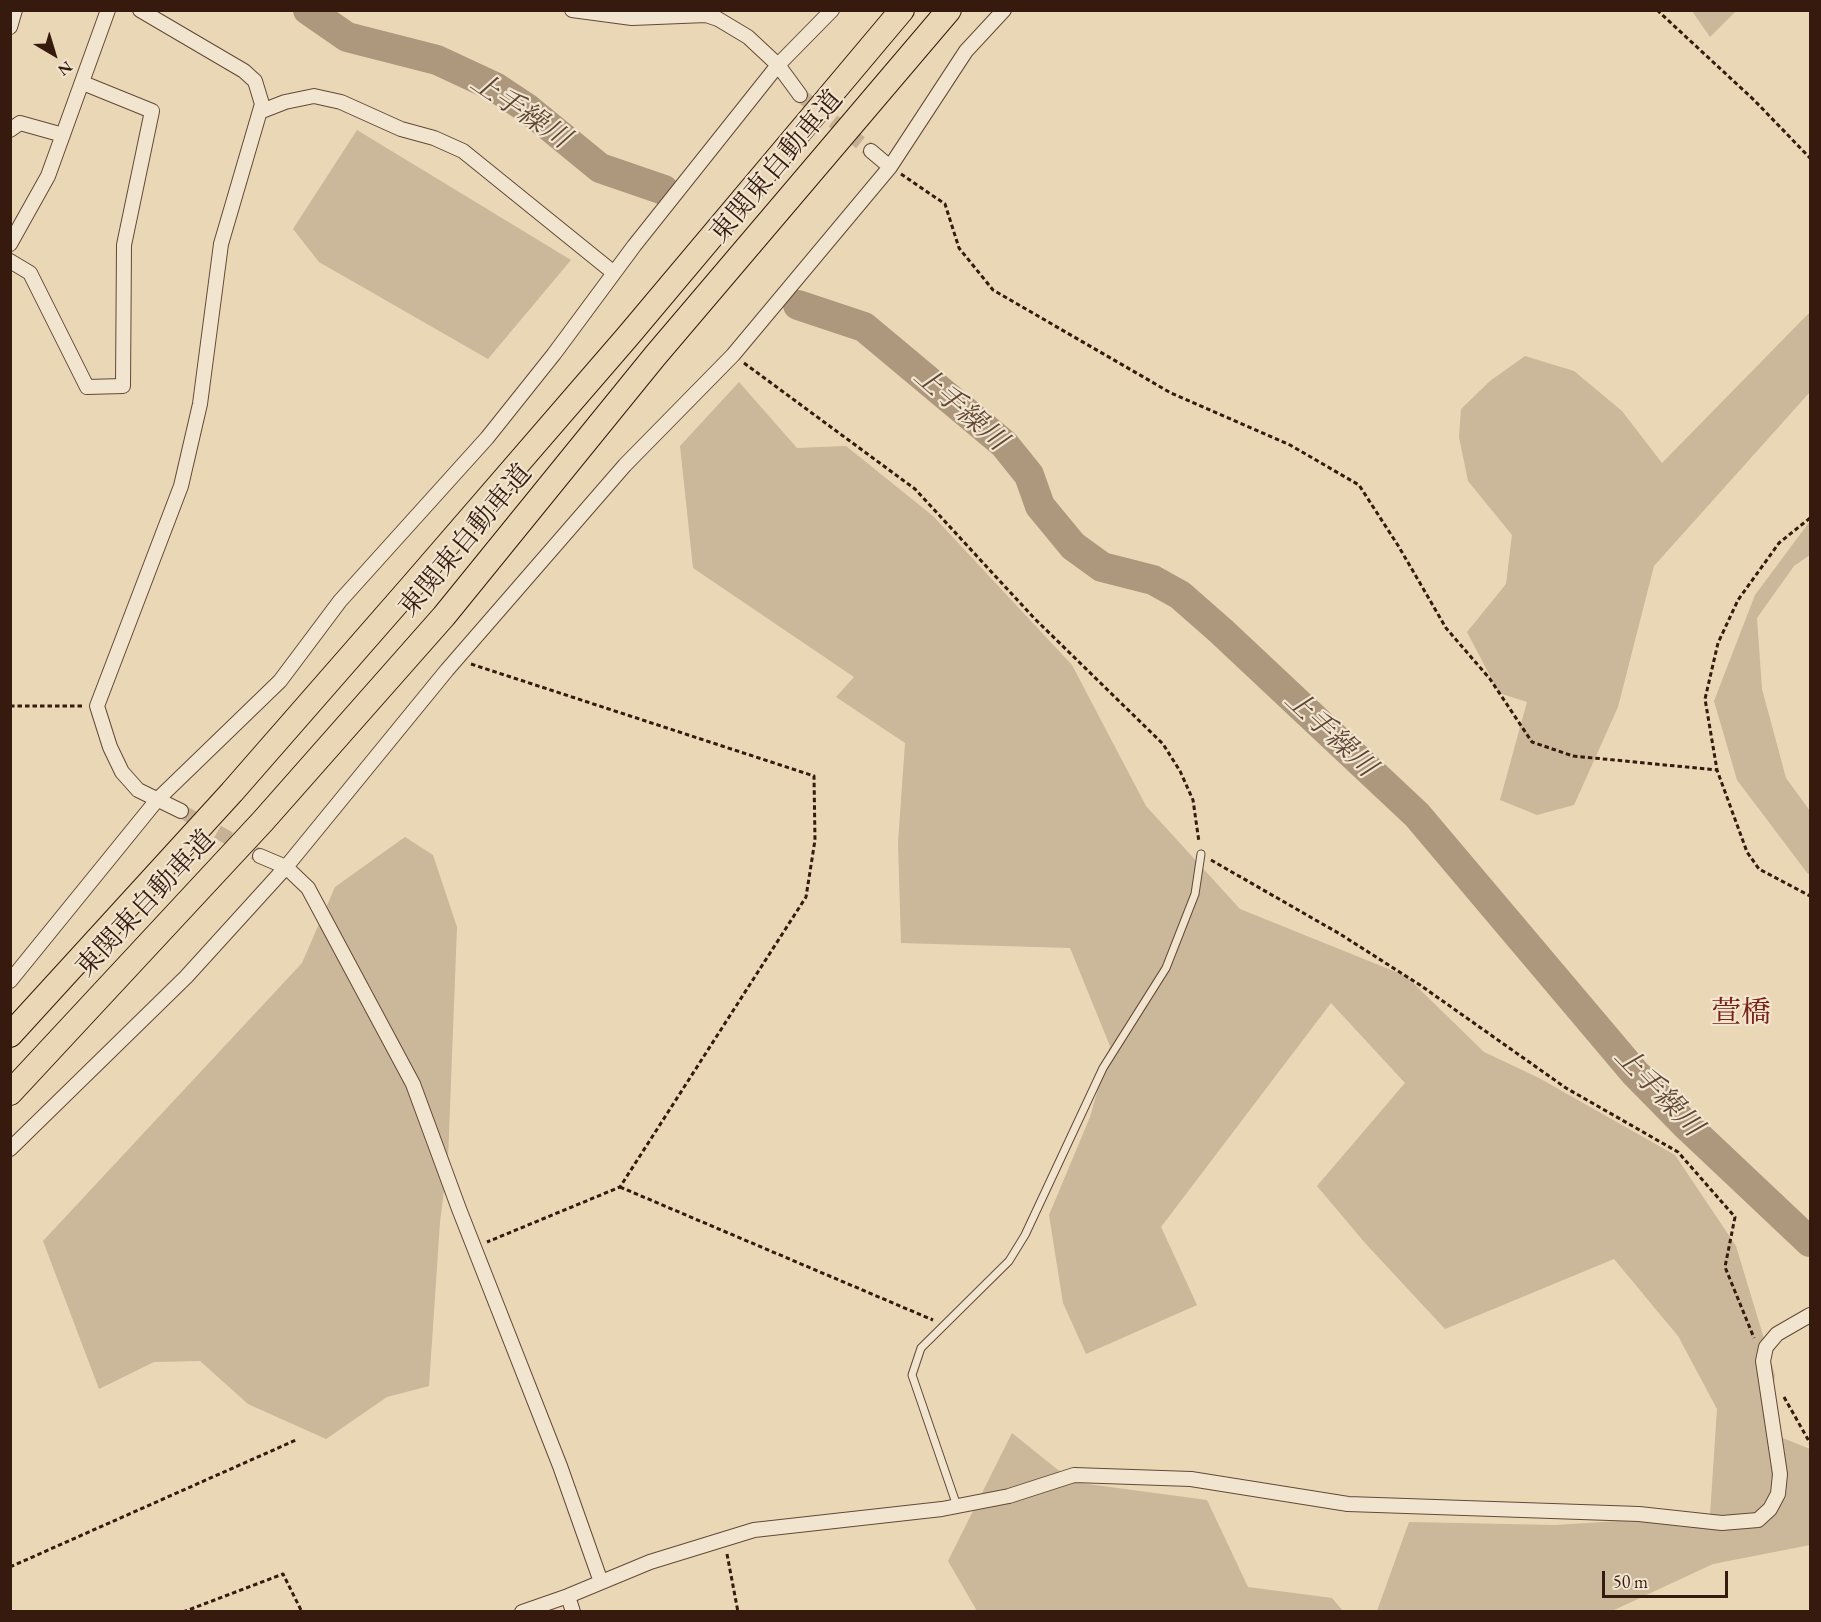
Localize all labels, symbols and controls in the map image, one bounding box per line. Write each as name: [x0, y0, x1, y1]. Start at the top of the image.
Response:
north arrow: [24, 24, 84, 84]
text: N: [54, 56, 77, 81]
water label: 上手繰川: [464, 66, 576, 156]
street label: 東関東自動車道: [704, 84, 850, 250]
water label: 上手繰川: [907, 360, 1013, 458]
street label: 東関東自動車道: [393, 458, 539, 624]
water label: 上手繰川: [1278, 684, 1382, 784]
street label: 東関東自動車道: [70, 824, 222, 984]
district label: 萱橋: [1711, 996, 1771, 1032]
water label: 上手繰川: [1607, 1040, 1709, 1144]
scale bar: [1605, 1559, 1731, 1597]
text: 50 m: [1613, 1570, 1648, 1593]

